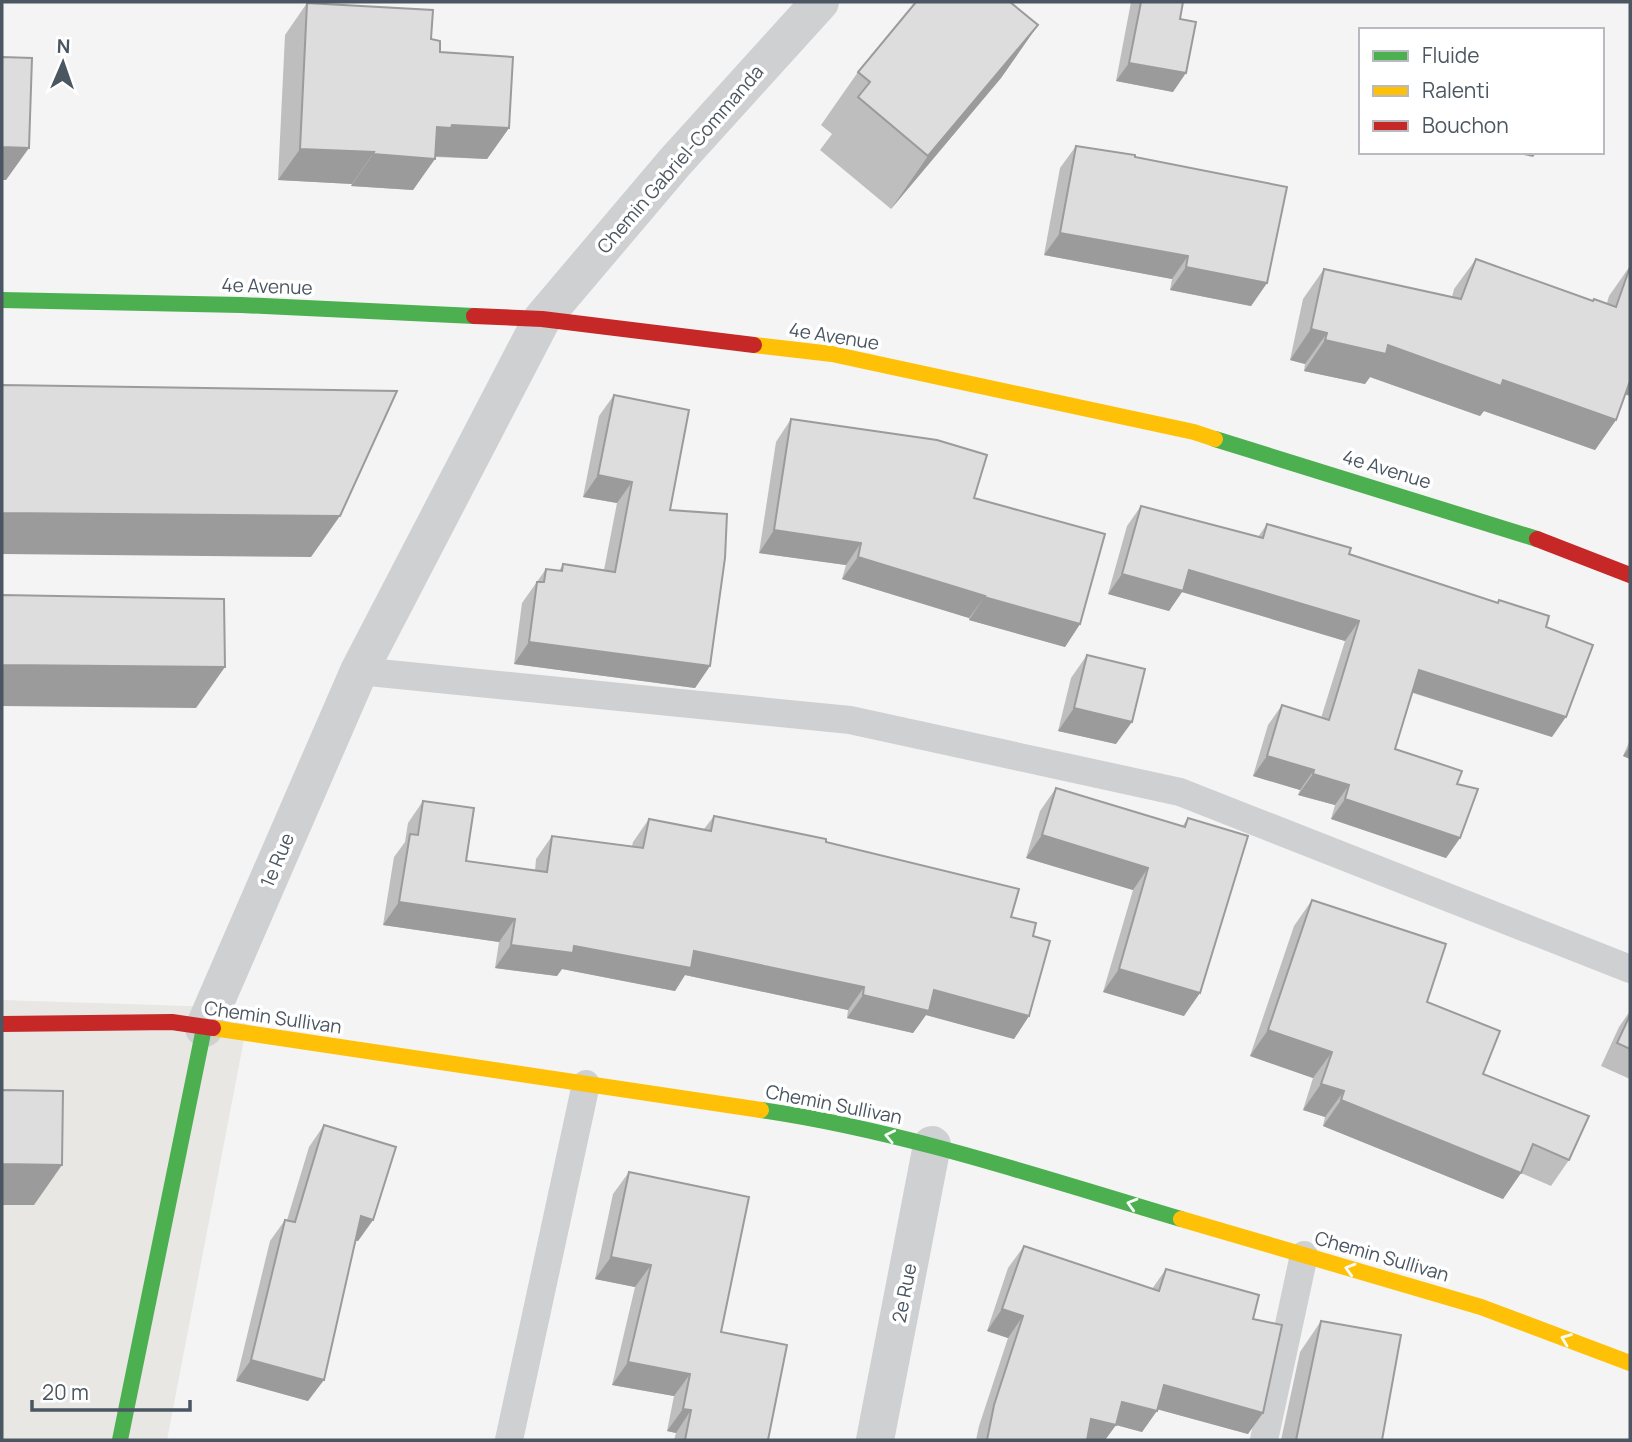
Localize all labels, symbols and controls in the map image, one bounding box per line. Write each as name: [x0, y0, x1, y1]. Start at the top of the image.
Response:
north arrow: [28, 28, 98, 98]
legend: [1359, 28, 1604, 154]
text: N: [56, 33, 71, 59]
text: Fluide: [1422, 41, 1480, 69]
street label: Chemin Gabriel-Commanda: [591, 59, 769, 259]
text: Ralenti: [1422, 76, 1490, 104]
text: Bouchon: [1422, 111, 1509, 139]
street label: 4e Avenue: [221, 271, 313, 301]
street label: 4e Avenue: [787, 316, 881, 356]
street label: 4e Avenue: [1340, 443, 1434, 495]
street label: 1e Rue: [254, 829, 300, 891]
street label: Chemin Sullivan: [203, 994, 343, 1040]
street label: Chemin Sullivan: [764, 1078, 904, 1130]
one-way arrow: [884, 1130, 896, 1144]
one-way arrow: [1126, 1198, 1138, 1213]
street label: Chemin Sullivan: [1312, 1224, 1452, 1288]
street label: 2e Rue: [886, 1261, 922, 1325]
one-way arrow: [1345, 1262, 1357, 1277]
one-way arrow: [1561, 1334, 1573, 1348]
scale bar: [32, 1368, 189, 1412]
text: 20 m: [42, 1378, 89, 1406]

